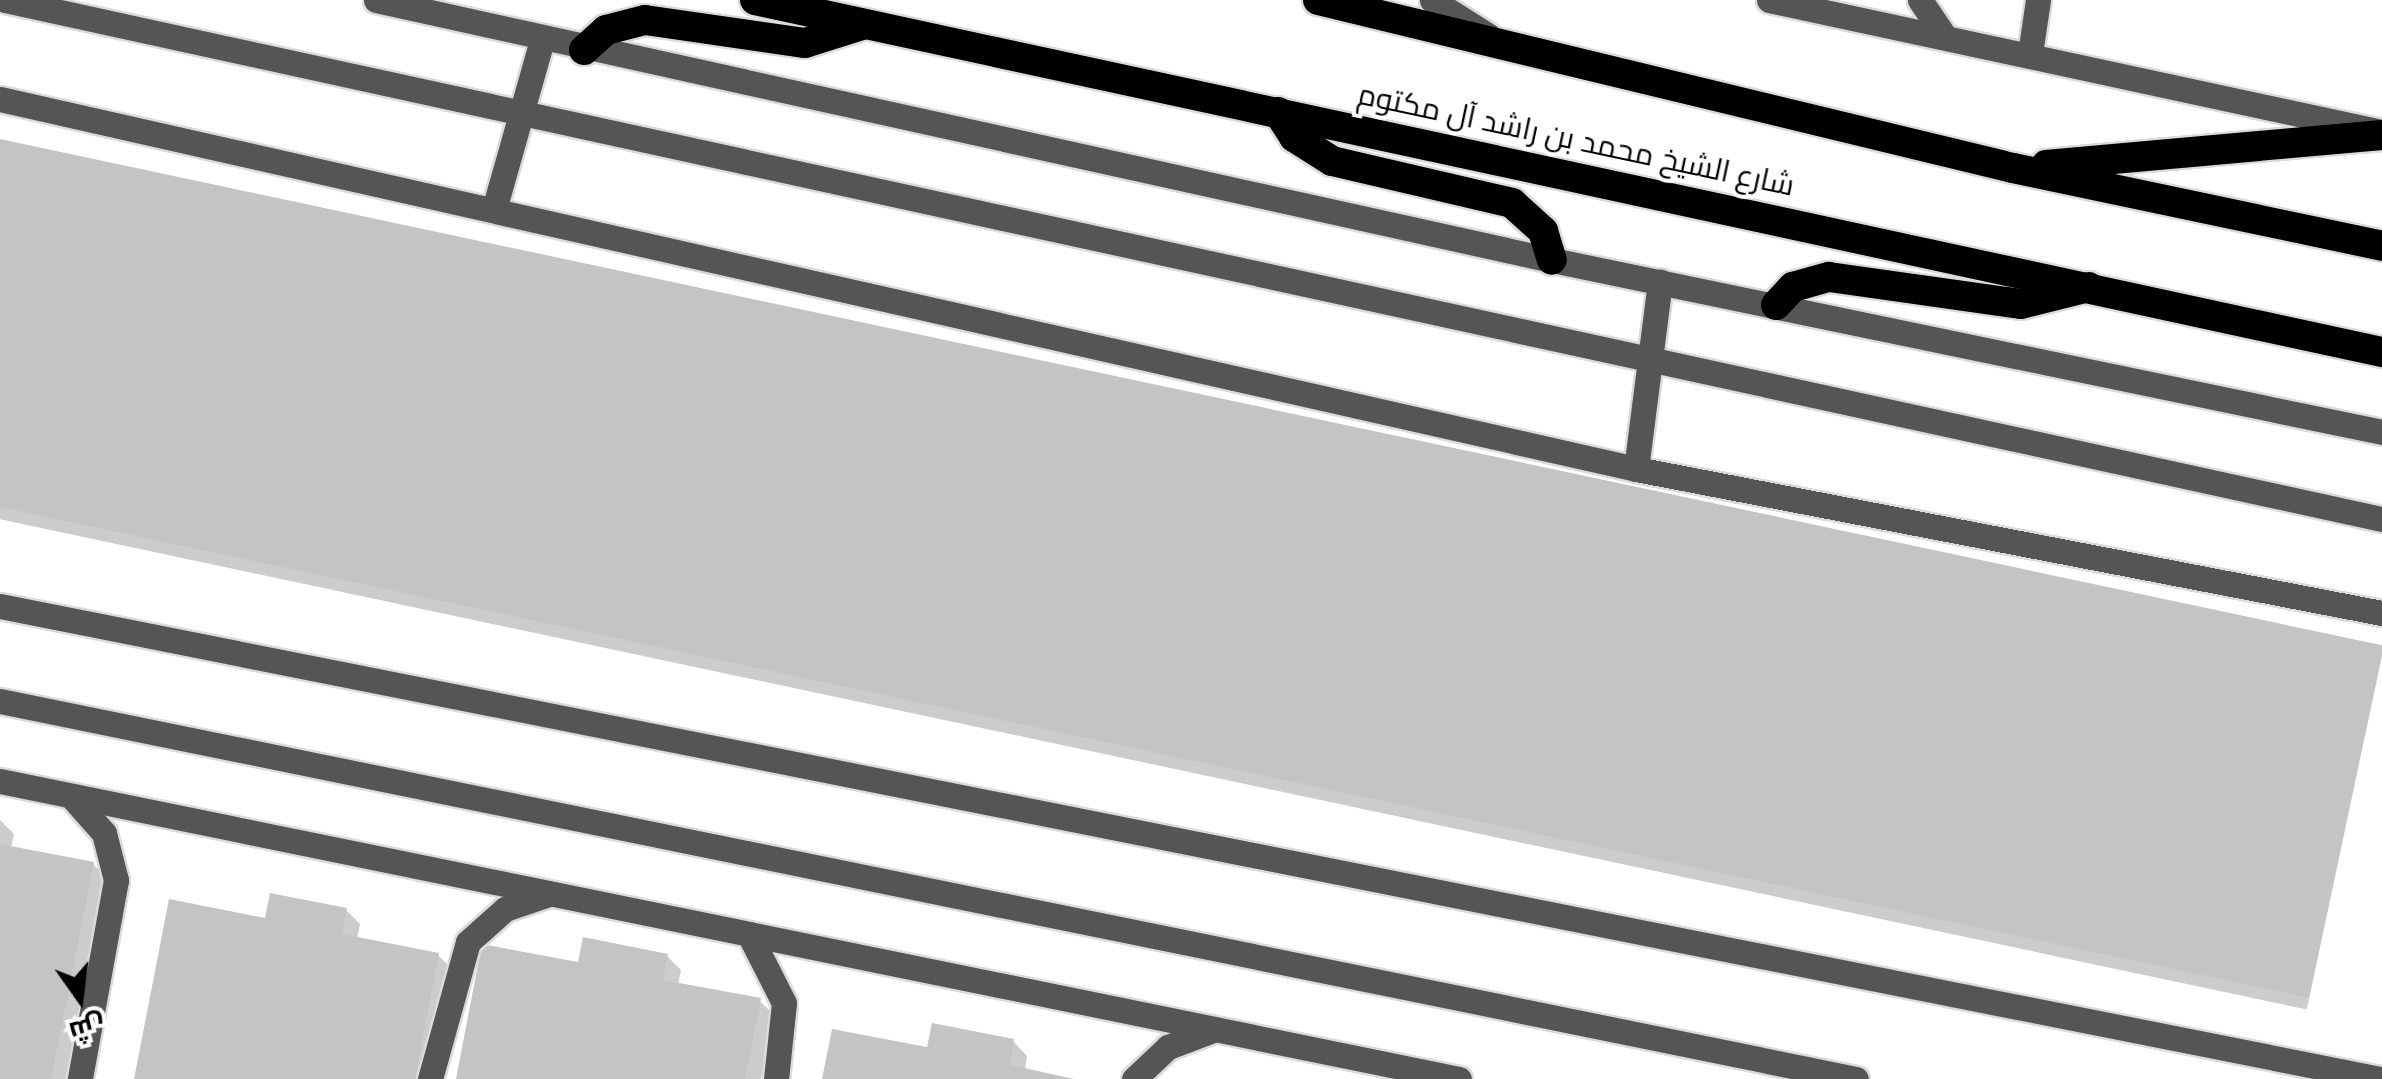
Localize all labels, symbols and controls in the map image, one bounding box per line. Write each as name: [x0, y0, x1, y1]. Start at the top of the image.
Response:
street label: شارع الشيخ محمد بن راشد آل مكتوم: [1355, 76, 1797, 204]
north arrow: [30, 949, 130, 1049]
text: ش: [66, 1008, 109, 1049]

